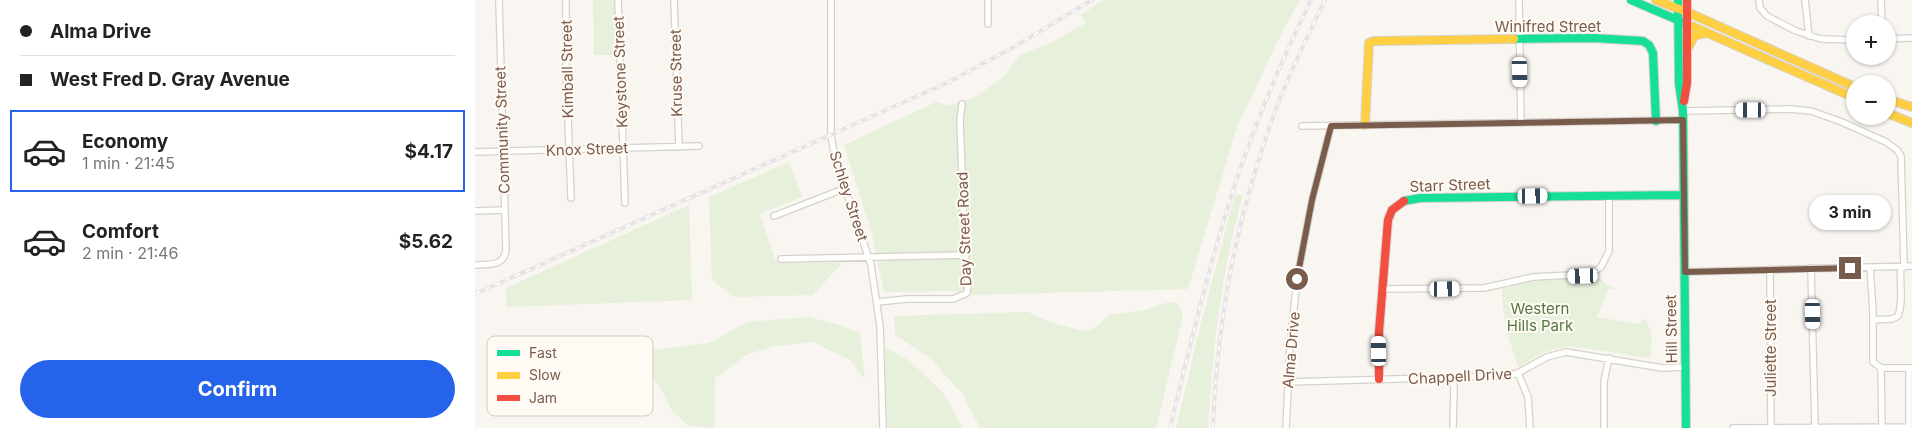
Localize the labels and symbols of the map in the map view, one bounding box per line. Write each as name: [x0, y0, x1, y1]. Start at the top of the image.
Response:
street label: Keystone Street: [609, 16, 631, 128]
street label: Winifred Street: [1495, 17, 1601, 36]
street label: Kimball Street: [557, 19, 577, 118]
street label: Kruse Street: [666, 29, 686, 117]
car: [1511, 57, 1528, 87]
street label: Community Street: [490, 66, 514, 194]
car: [1736, 103, 1766, 118]
street label: Knox Street: [546, 138, 629, 160]
street label: Schley Street: [825, 148, 873, 244]
street label: Day Street Road: [953, 172, 975, 286]
street label: Starr Street: [1409, 174, 1491, 196]
car: [1517, 188, 1548, 204]
callout: 3 min: [1809, 196, 1891, 230]
route end: [1839, 257, 1861, 279]
route start: [1286, 268, 1308, 290]
car: [1567, 268, 1598, 284]
car: [1429, 281, 1460, 297]
street label: Hill Street: [1661, 294, 1681, 363]
park label: Western Hills Park: [1507, 299, 1574, 335]
street label: Juliette Street: [1761, 299, 1780, 397]
car: [1805, 299, 1820, 329]
street label: Alma Drive: [1278, 311, 1304, 389]
legend: [487, 336, 653, 416]
car: [1371, 336, 1386, 366]
text: Fast: [529, 344, 557, 361]
street label: Chappell Drive: [1408, 364, 1512, 388]
text: Slow: [529, 366, 561, 383]
text: Jam: [529, 389, 557, 406]

